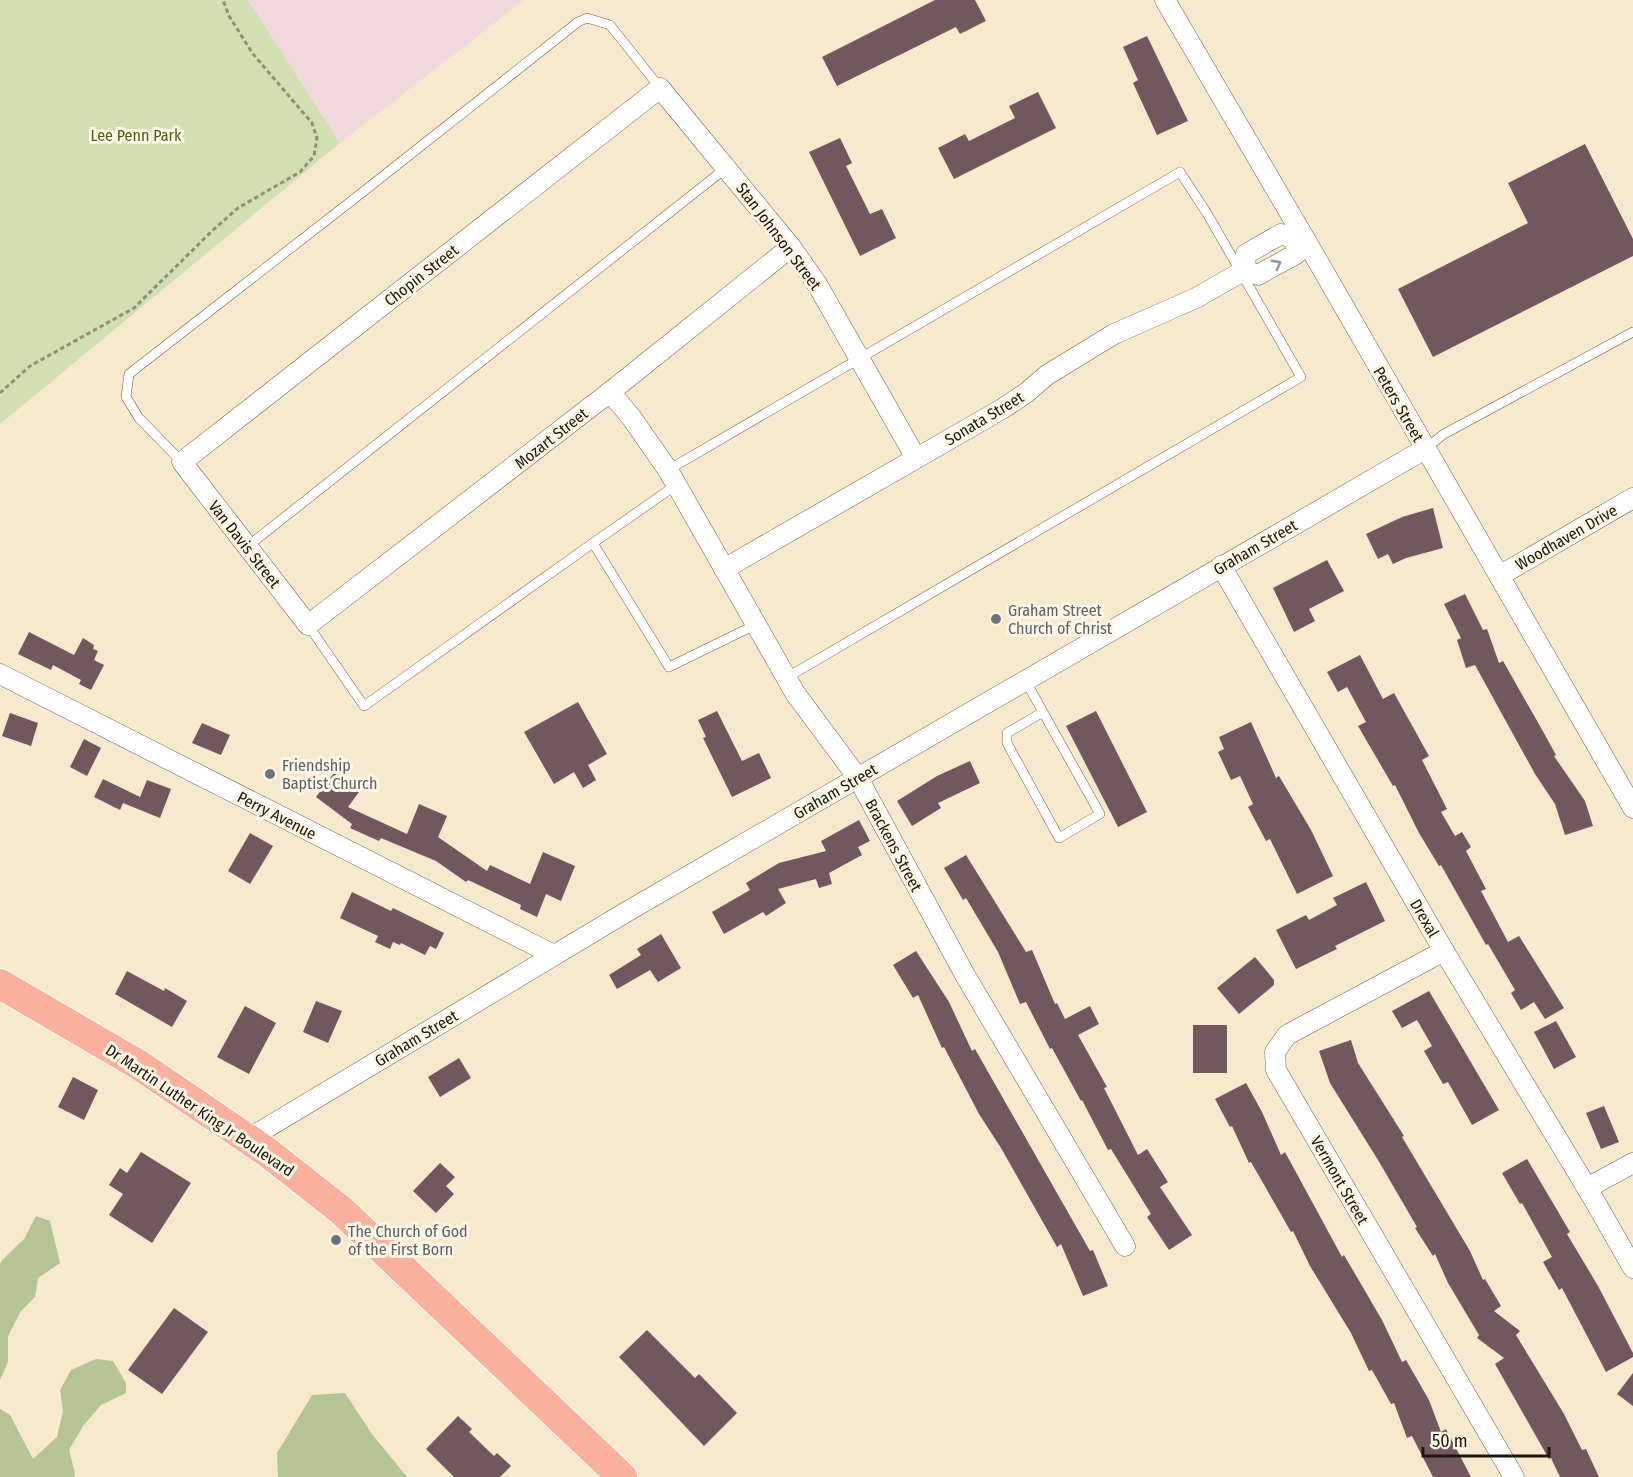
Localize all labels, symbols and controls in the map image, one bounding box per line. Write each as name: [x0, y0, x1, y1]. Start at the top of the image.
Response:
park label: Lee Penn Park: [90, 126, 182, 145]
street label: Stan Johnson Street: [732, 179, 826, 294]
street label: Chopin Street: [380, 240, 463, 310]
one-way arrow: [1271, 260, 1282, 271]
street label: Peters Street: [1369, 363, 1428, 446]
street label: Sonata Street: [941, 387, 1028, 449]
street label: Mozart Street: [511, 403, 592, 473]
street label: Van Davis Street: [205, 497, 285, 592]
street label: Woodhaven Drive: [1512, 501, 1621, 574]
street label: Graham Street: [1210, 515, 1301, 579]
place label: Graham Street Church of Christ: [1008, 601, 1113, 638]
marker: Graham Street Church of Christ: [989, 612, 1003, 626]
place label: Friendship Baptist Church: [282, 756, 377, 793]
street label: Graham Street: [790, 759, 881, 823]
marker: Friendship Baptist Church: [263, 767, 277, 781]
street label: Perry Avenue: [234, 787, 319, 843]
street label: Brackens Street: [861, 796, 926, 895]
street label: Drexal: [1406, 896, 1443, 941]
street label: Graham Street: [371, 1006, 462, 1071]
street label: Dr Martin Luther King Jr Boulevard: [102, 1040, 297, 1181]
street label: Vermont Street: [1307, 1133, 1373, 1228]
place label: The Church of God of the First Born: [348, 1222, 468, 1259]
marker: The Church of God of the First Born: [329, 1233, 343, 1247]
scale bar: [1423, 1420, 1549, 1458]
text: 50 m: [1432, 1430, 1468, 1452]

